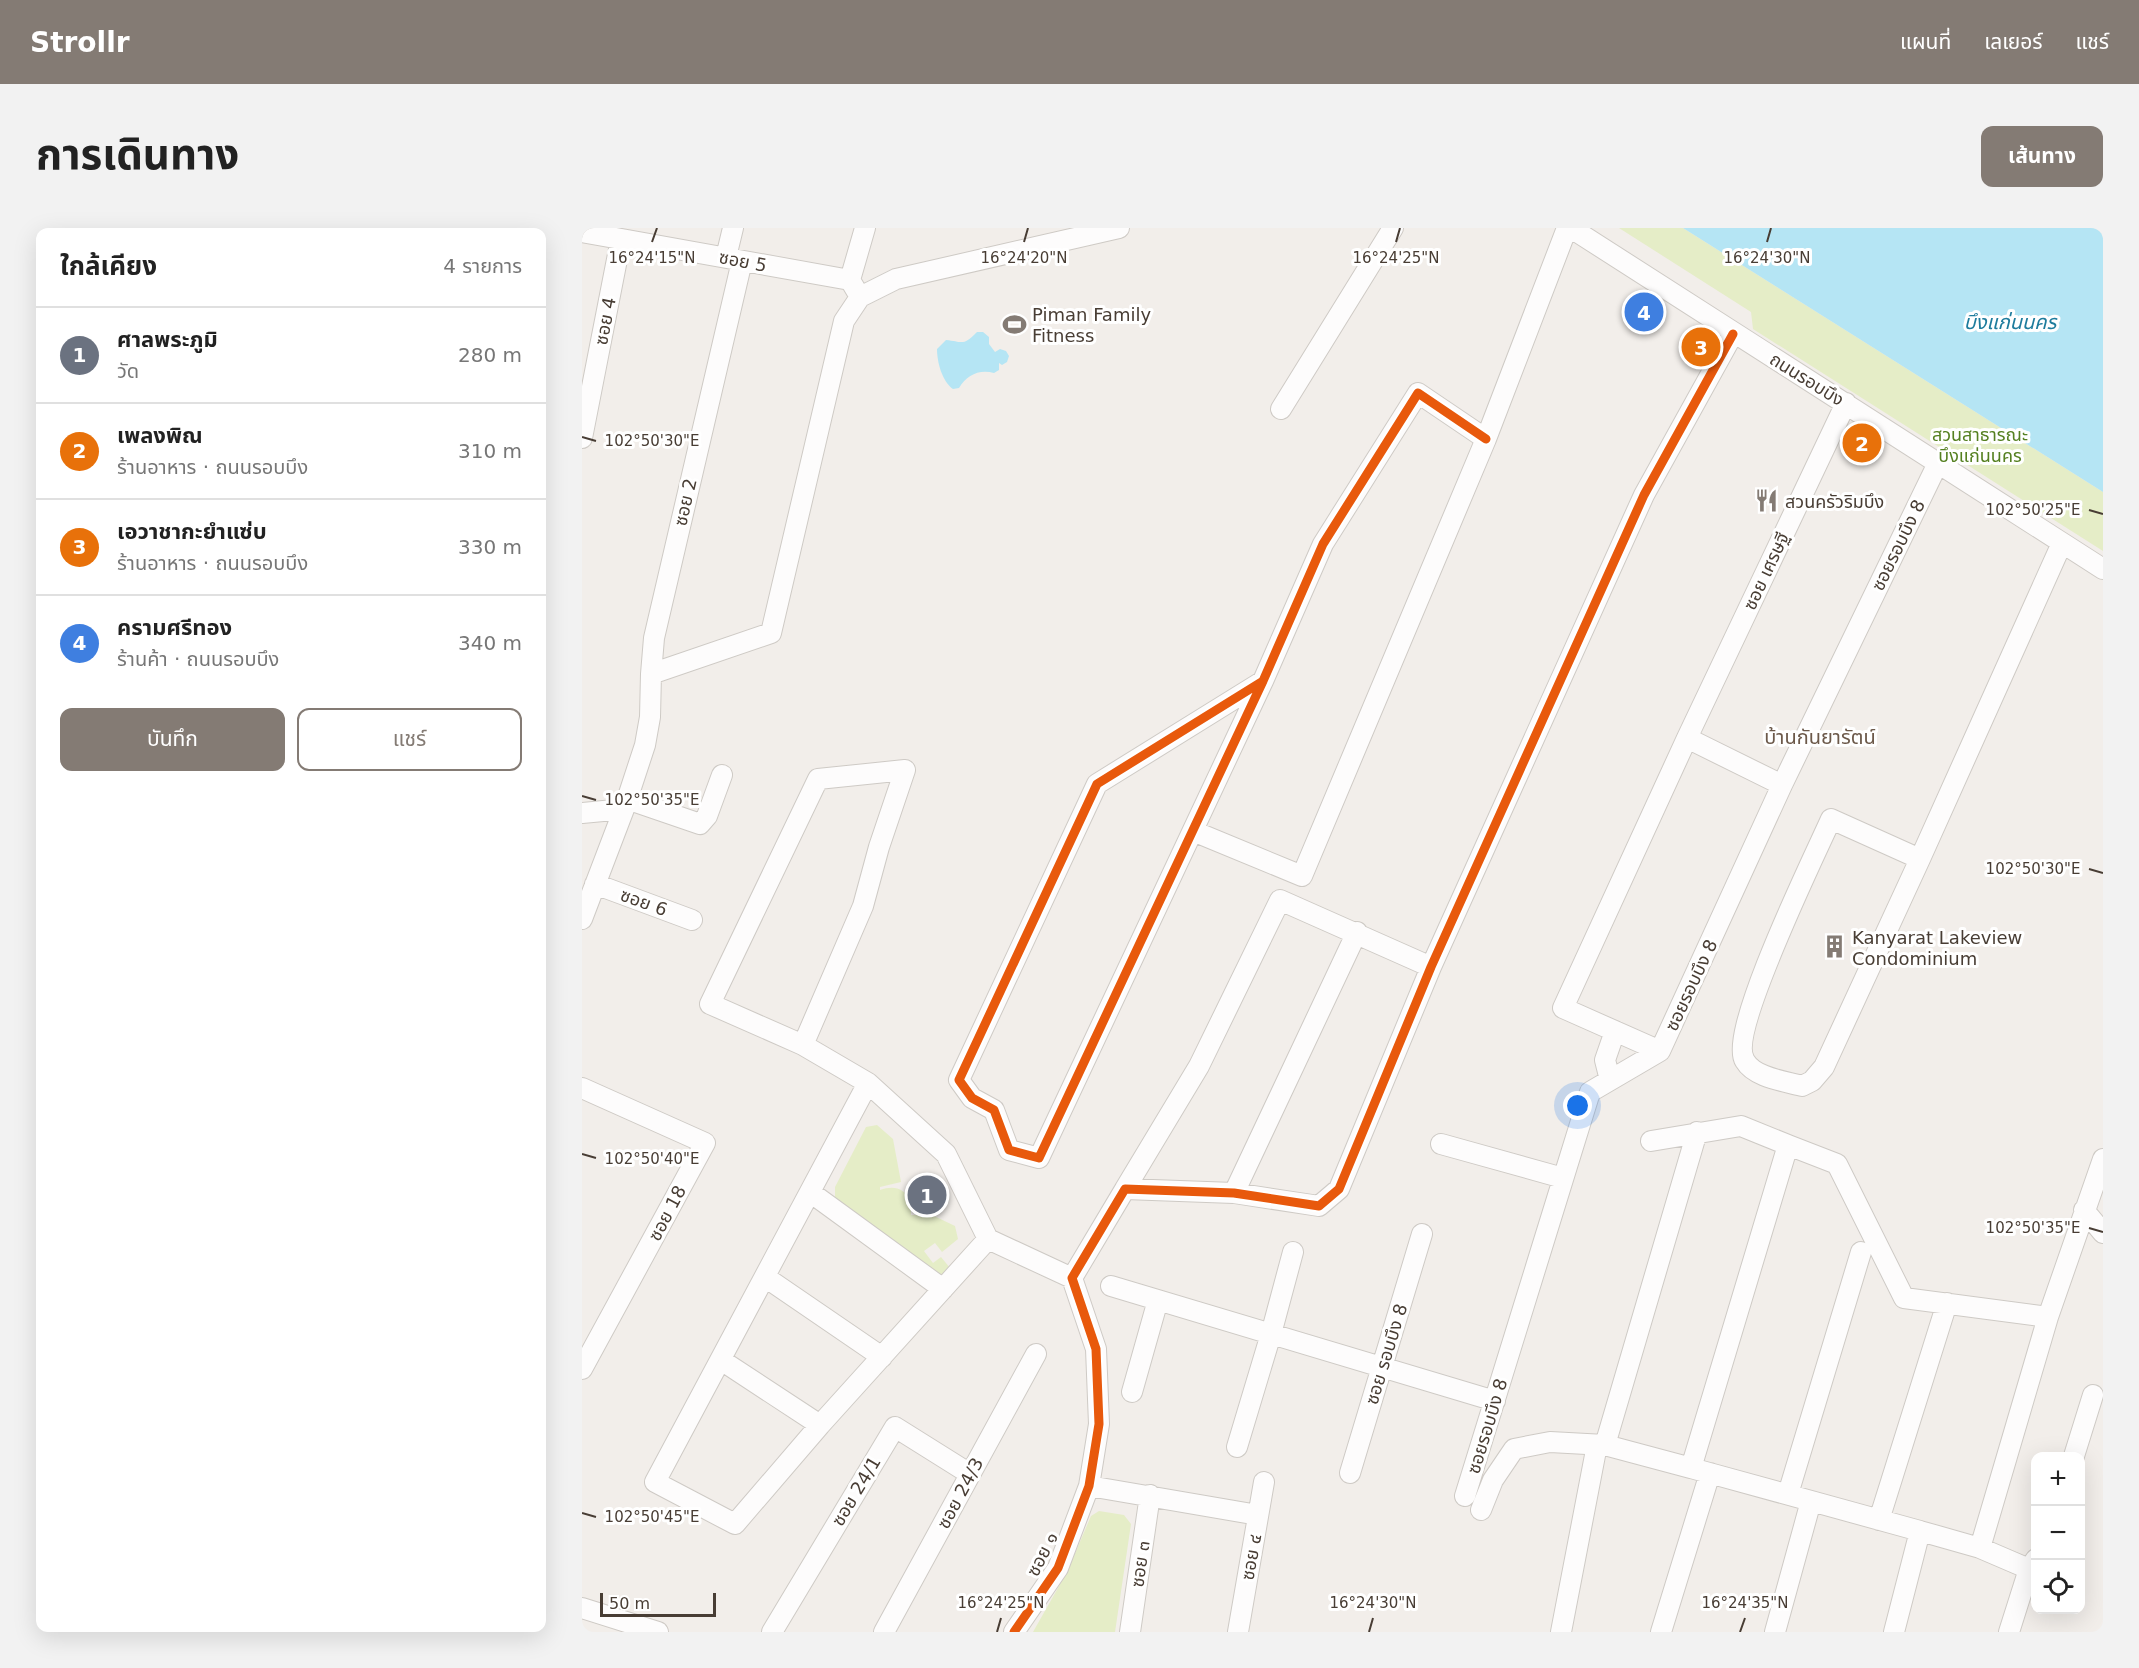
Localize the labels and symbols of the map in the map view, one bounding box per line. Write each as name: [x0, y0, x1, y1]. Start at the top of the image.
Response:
street label: ซอย 5: [717, 246, 769, 276]
text: 16°24'15"N: [608, 249, 696, 267]
text: 16°24'20"N: [980, 249, 1068, 267]
text: 16°24'25"N: [1352, 249, 1440, 267]
text: 16°24'30"N: [1723, 249, 1811, 267]
pin: 4: [1624, 290, 1664, 334]
street label: ซอย 4: [590, 295, 620, 347]
place label: Piman Family Fitness: [1032, 304, 1151, 346]
water label: บึงแก่นนคร: [1964, 310, 2058, 334]
sports icon: Piman Family Fitness: [1001, 311, 1027, 337]
pin: 3: [1682, 324, 1720, 370]
street label: ถนนรอบบึง: [1766, 348, 1848, 410]
pin: 2: [1842, 420, 1882, 466]
park label: สวนสาธารณะ บึงแก่นนคร: [1932, 424, 2028, 466]
text: 102°50'30"E: [605, 432, 699, 450]
street label: ซอย 2: [669, 476, 701, 528]
restaurant icon: สวนครัวริมบึง: [1754, 488, 1780, 514]
place label: สวนครัวริมบึง: [1785, 491, 1884, 512]
street label: ซอยรอบบึง 8: [1867, 496, 1929, 594]
text: 102°50'25"E: [1986, 501, 2080, 519]
street label: ซอย เศรษฐี: [1739, 529, 1793, 613]
district label: บ้านกันยารัตน์: [1764, 725, 1876, 749]
text: 102°50'35"E: [605, 791, 699, 809]
text: 102°50'30"E: [1986, 860, 2080, 878]
street label: ซอย 6: [618, 884, 670, 920]
place label: Kanyarat Lakeview Condominium: [1852, 927, 2022, 969]
building icon: Kanyarat Lakeview Condominium: [1821, 934, 1847, 960]
street label: ซอยรอบบึง 8: [1661, 936, 1721, 1034]
your location: [1563, 1091, 1592, 1120]
text: 102°50'40"E: [605, 1150, 699, 1168]
pin: 1: [908, 1172, 946, 1218]
street label: ซอย 18: [644, 1182, 690, 1244]
text: 102°50'35"E: [1986, 1219, 2080, 1237]
street label: ซอย รอบบึง 8: [1361, 1301, 1411, 1407]
street label: ซอยรอบบึง 8: [1463, 1376, 1511, 1476]
street label: ซอย 24/1: [827, 1453, 885, 1529]
street label: ซอย 24/3: [933, 1454, 987, 1532]
text: 102°50'45"E: [605, 1508, 699, 1526]
street label: ซอย ๑: [1022, 1528, 1062, 1580]
street label: ซอย ๔: [1237, 1532, 1265, 1582]
street label: ซอย ๓: [1126, 1539, 1154, 1589]
scale bar: [600, 1590, 716, 1618]
text: 16°24'25"N: [957, 1594, 1045, 1612]
text: 16°24'30"N: [1329, 1594, 1417, 1612]
text: 16°24'35"N: [1701, 1594, 1789, 1612]

